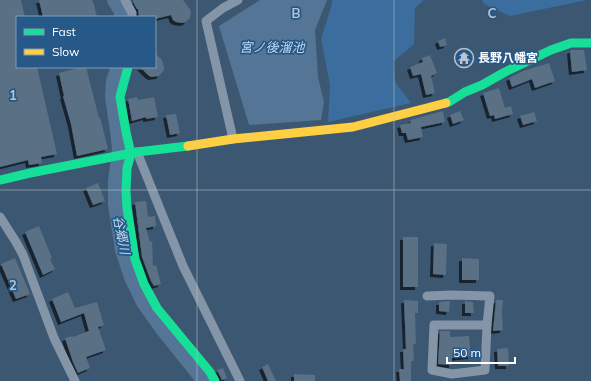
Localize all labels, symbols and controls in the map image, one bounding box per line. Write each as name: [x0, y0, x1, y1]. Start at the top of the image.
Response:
text: B: [292, 5, 301, 21]
text: C: [488, 5, 497, 21]
legend: [16, 16, 156, 68]
text: Fast: [52, 24, 76, 39]
water label: 宮ノ後溜池: [239, 39, 306, 55]
text: Slow: [52, 44, 80, 59]
temple icon: 長野八幡宮: [453, 47, 475, 69]
place label: 長野八幡宮: [478, 50, 538, 65]
text: 1: [9, 87, 17, 103]
water label: 谷郷川: [110, 214, 134, 258]
text: 2: [9, 277, 17, 293]
scale bar: [447, 339, 515, 365]
text: 50 m: [453, 345, 481, 360]

